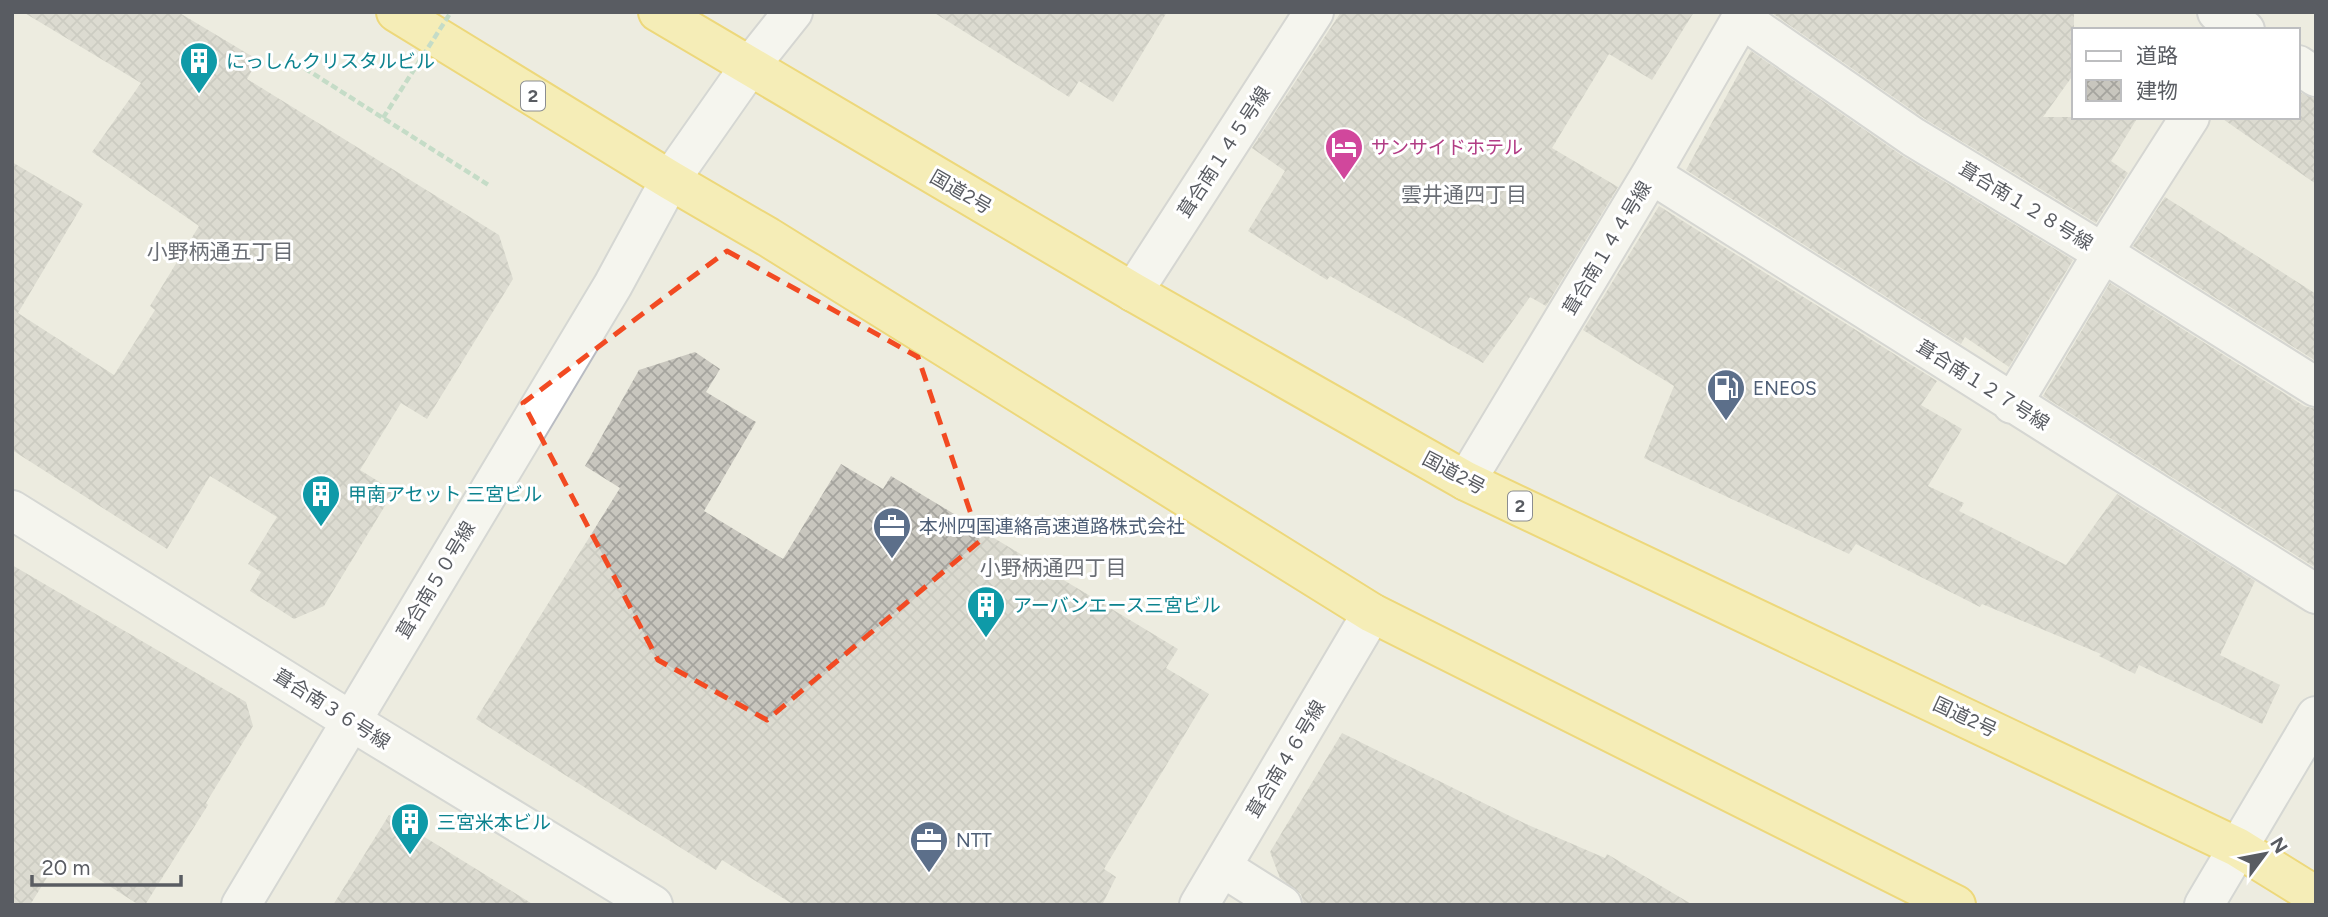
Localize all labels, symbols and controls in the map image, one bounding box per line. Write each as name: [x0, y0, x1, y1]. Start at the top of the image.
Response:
legend: [2072, 28, 2300, 119]
building icon: にっしんクリスタルビル: [178, 40, 220, 95]
text: 道路: [2136, 43, 2178, 68]
place label: にっしんクリスタルビル: [226, 50, 435, 73]
text: 建物: [2136, 78, 2178, 103]
road number: 2: [521, 82, 545, 110]
street label: 葺合南１４５号線: [1173, 82, 1275, 222]
hotel icon: サンサイドホテル: [1323, 126, 1365, 181]
place label: サンサイドホテル: [1371, 136, 1523, 159]
street label: 葺合南１２８号線: [1955, 157, 2097, 255]
street label: 国道2号: [926, 165, 996, 219]
street label: 葺合南１４４号線: [1558, 177, 1656, 319]
district label: 雲井通四丁目: [1401, 182, 1527, 207]
district label: 小野柄通五丁目: [147, 239, 294, 264]
street label: 葺合南１２７号線: [1912, 335, 2054, 435]
fuel station icon: ENEOS: [1705, 367, 1747, 422]
place label: ENEOS: [1753, 377, 1817, 400]
street label: 国道2号: [1419, 447, 1489, 499]
building icon: 甲南アセット 三宮ビル: [300, 473, 342, 528]
place label: 甲南アセット 三宮ビル: [348, 483, 542, 506]
road number: 2: [1508, 492, 1532, 520]
office icon: 本州四国連絡高速道路株式会社: [871, 505, 913, 560]
place label: 本州四国連絡高速道路株式会社: [919, 515, 1185, 538]
street label: 葺合南５０号線: [392, 517, 480, 643]
district label: 小野柄通四丁目: [980, 555, 1127, 580]
building icon: アーバンエース三宮ビル: [965, 584, 1007, 639]
place label: アーバンエース三宮ビル: [1013, 594, 1221, 617]
street label: 葺合南３６号線: [270, 664, 394, 754]
street label: 国道2号: [1929, 692, 2001, 742]
street label: 葺合南４６号線: [1242, 696, 1330, 822]
building icon: 三宮米本ビル: [389, 801, 431, 856]
place label: 三宮米本ビル: [437, 811, 551, 834]
office icon: NTT: [908, 819, 950, 874]
north arrow: [2230, 819, 2300, 889]
place label: NTT: [956, 829, 992, 852]
text: N: [2265, 833, 2293, 858]
scale bar: [32, 844, 180, 888]
text: 20 m: [42, 855, 90, 880]

